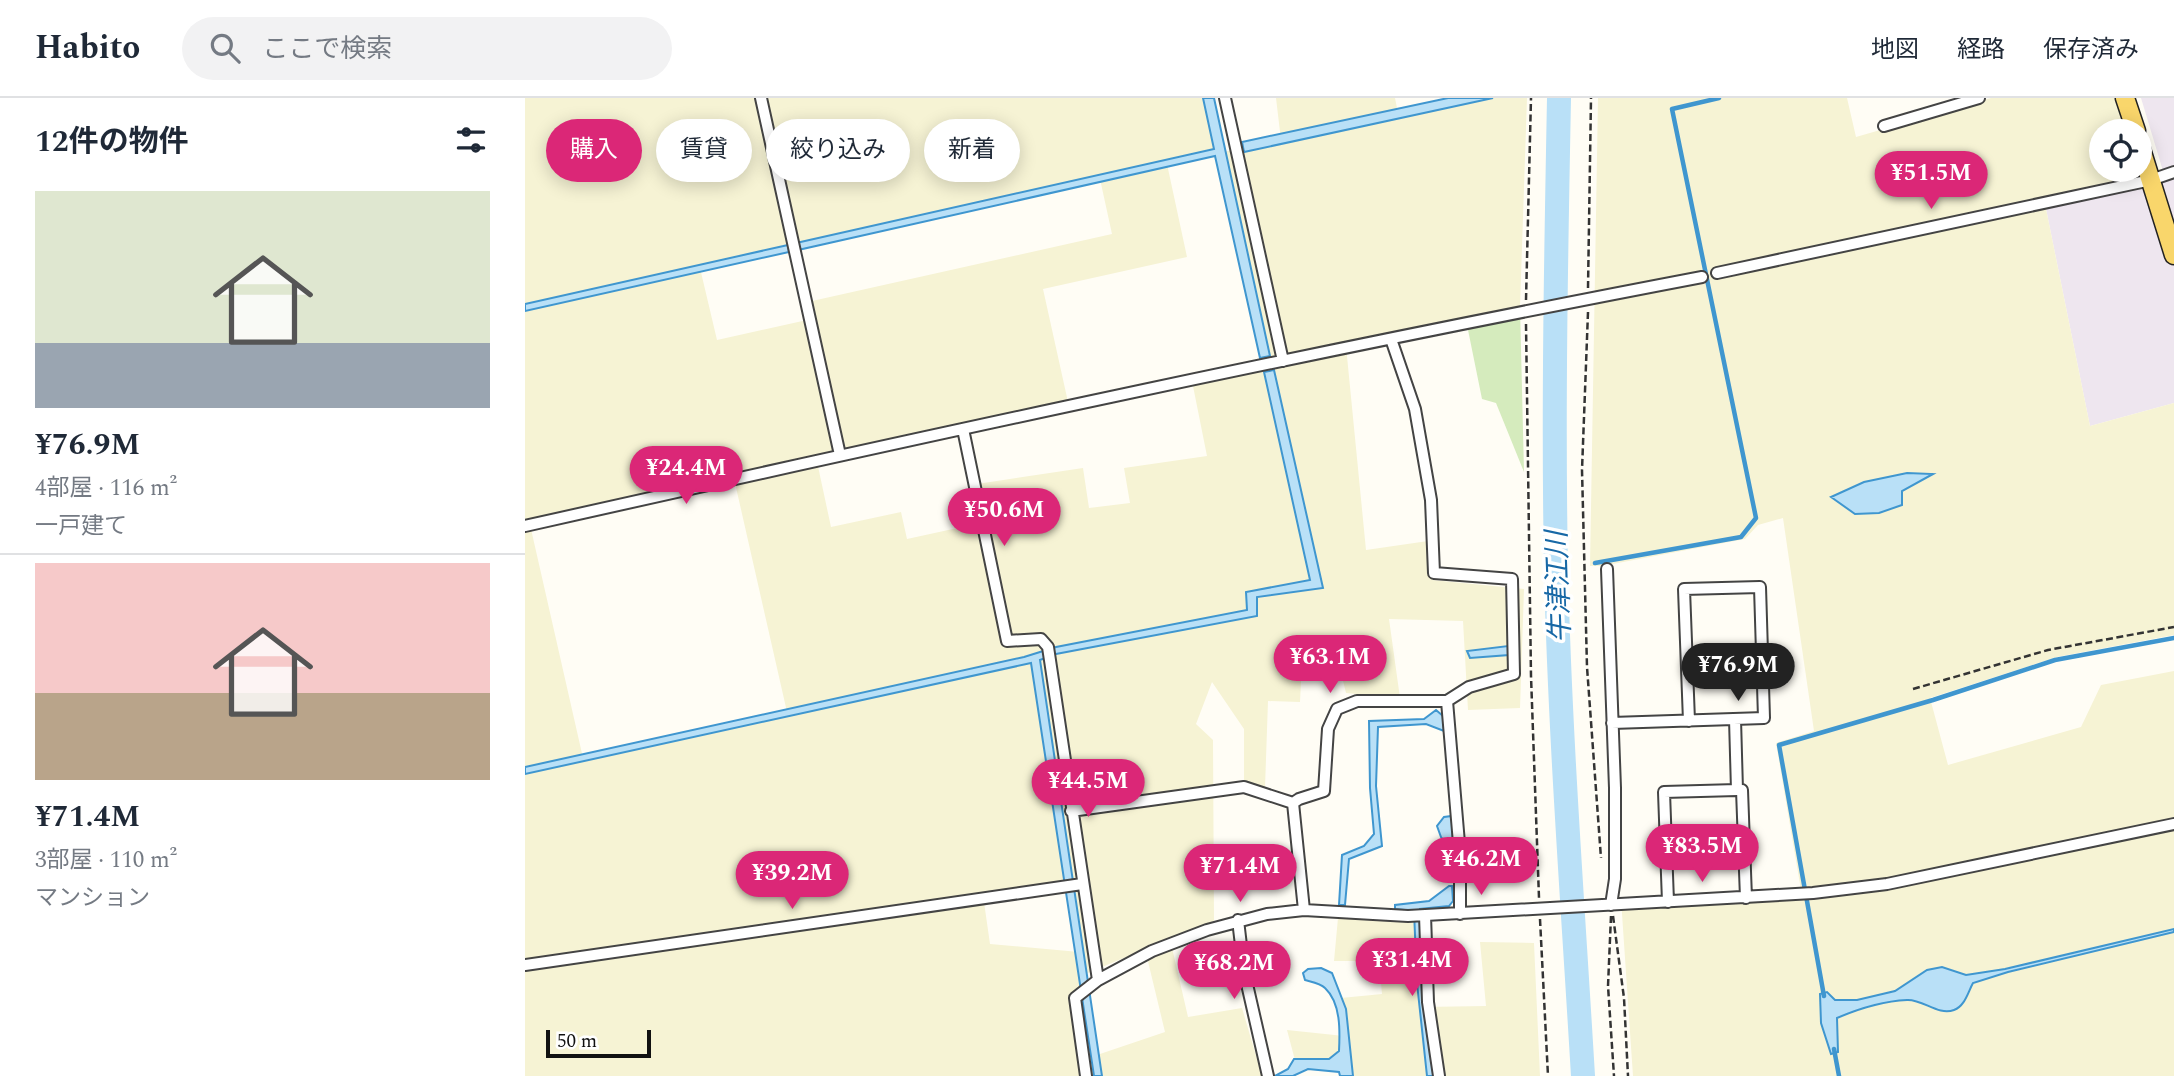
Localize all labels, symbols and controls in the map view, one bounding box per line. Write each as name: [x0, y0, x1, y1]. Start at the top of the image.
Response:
search box: [182, 17, 672, 80]
text: Habito: [35, 23, 140, 73]
icon: search: [206, 29, 244, 67]
text: ここで検索: [262, 29, 392, 69]
text: 地図: [1871, 32, 1919, 68]
text: 経路: [1957, 32, 2005, 68]
text: 保存済み: [2043, 32, 2139, 68]
text: 12件の物件: [35, 119, 189, 165]
chip: 購入: [546, 119, 642, 182]
chip: 賃貸: [656, 119, 752, 182]
chip: 絞り込み: [766, 119, 910, 182]
chip: 新着: [924, 119, 1020, 182]
map controls: [2089, 119, 2152, 182]
button: locate: [2089, 119, 2152, 182]
icon: filters: [452, 121, 490, 159]
pin: ¥51.5M: [1874, 152, 1988, 211]
text: ¥51.5M: [1891, 156, 1971, 191]
icon: home: [200, 237, 326, 363]
text: ¥76.9M: [35, 422, 140, 468]
pin: ¥24.4M: [629, 446, 743, 506]
text: ¥24.4M: [646, 451, 726, 486]
text: 4部屋 · 116 m²: [35, 471, 177, 506]
pin: ¥50.6M: [947, 489, 1061, 548]
text: ¥50.6M: [964, 493, 1044, 528]
text: 一戸建て: [35, 509, 127, 544]
water label: 牛津江川: [1535, 527, 1582, 644]
icon: home: [200, 609, 326, 735]
pin: ¥63.1M: [1273, 636, 1387, 695]
text: ¥63.1M: [1290, 640, 1370, 675]
pin: ¥76.9M: [1681, 644, 1795, 703]
text: ¥76.9M: [1698, 648, 1778, 683]
pin: ¥44.5M: [1031, 760, 1145, 819]
text: ¥44.5M: [1048, 764, 1128, 799]
text: ¥71.4M: [35, 794, 140, 840]
pin: ¥83.5M: [1645, 824, 1759, 884]
text: ¥83.5M: [1662, 829, 1742, 864]
pin: ¥46.2M: [1424, 838, 1538, 897]
text: ¥46.2M: [1441, 842, 1521, 877]
text: 3部屋 · 110 m²: [35, 843, 177, 878]
pin: ¥71.4M: [1183, 844, 1297, 904]
text: ¥71.4M: [1200, 849, 1280, 884]
pin: ¥39.2M: [735, 852, 849, 911]
text: ¥39.2M: [752, 856, 832, 891]
text: マンション: [35, 881, 150, 916]
pin: ¥31.4M: [1355, 939, 1469, 998]
pin: ¥68.2M: [1177, 942, 1291, 1001]
text: ¥31.4M: [1372, 943, 1452, 978]
text: ¥68.2M: [1194, 946, 1274, 981]
scale bar: [546, 1027, 651, 1059]
text: 50 m: [557, 1027, 597, 1056]

